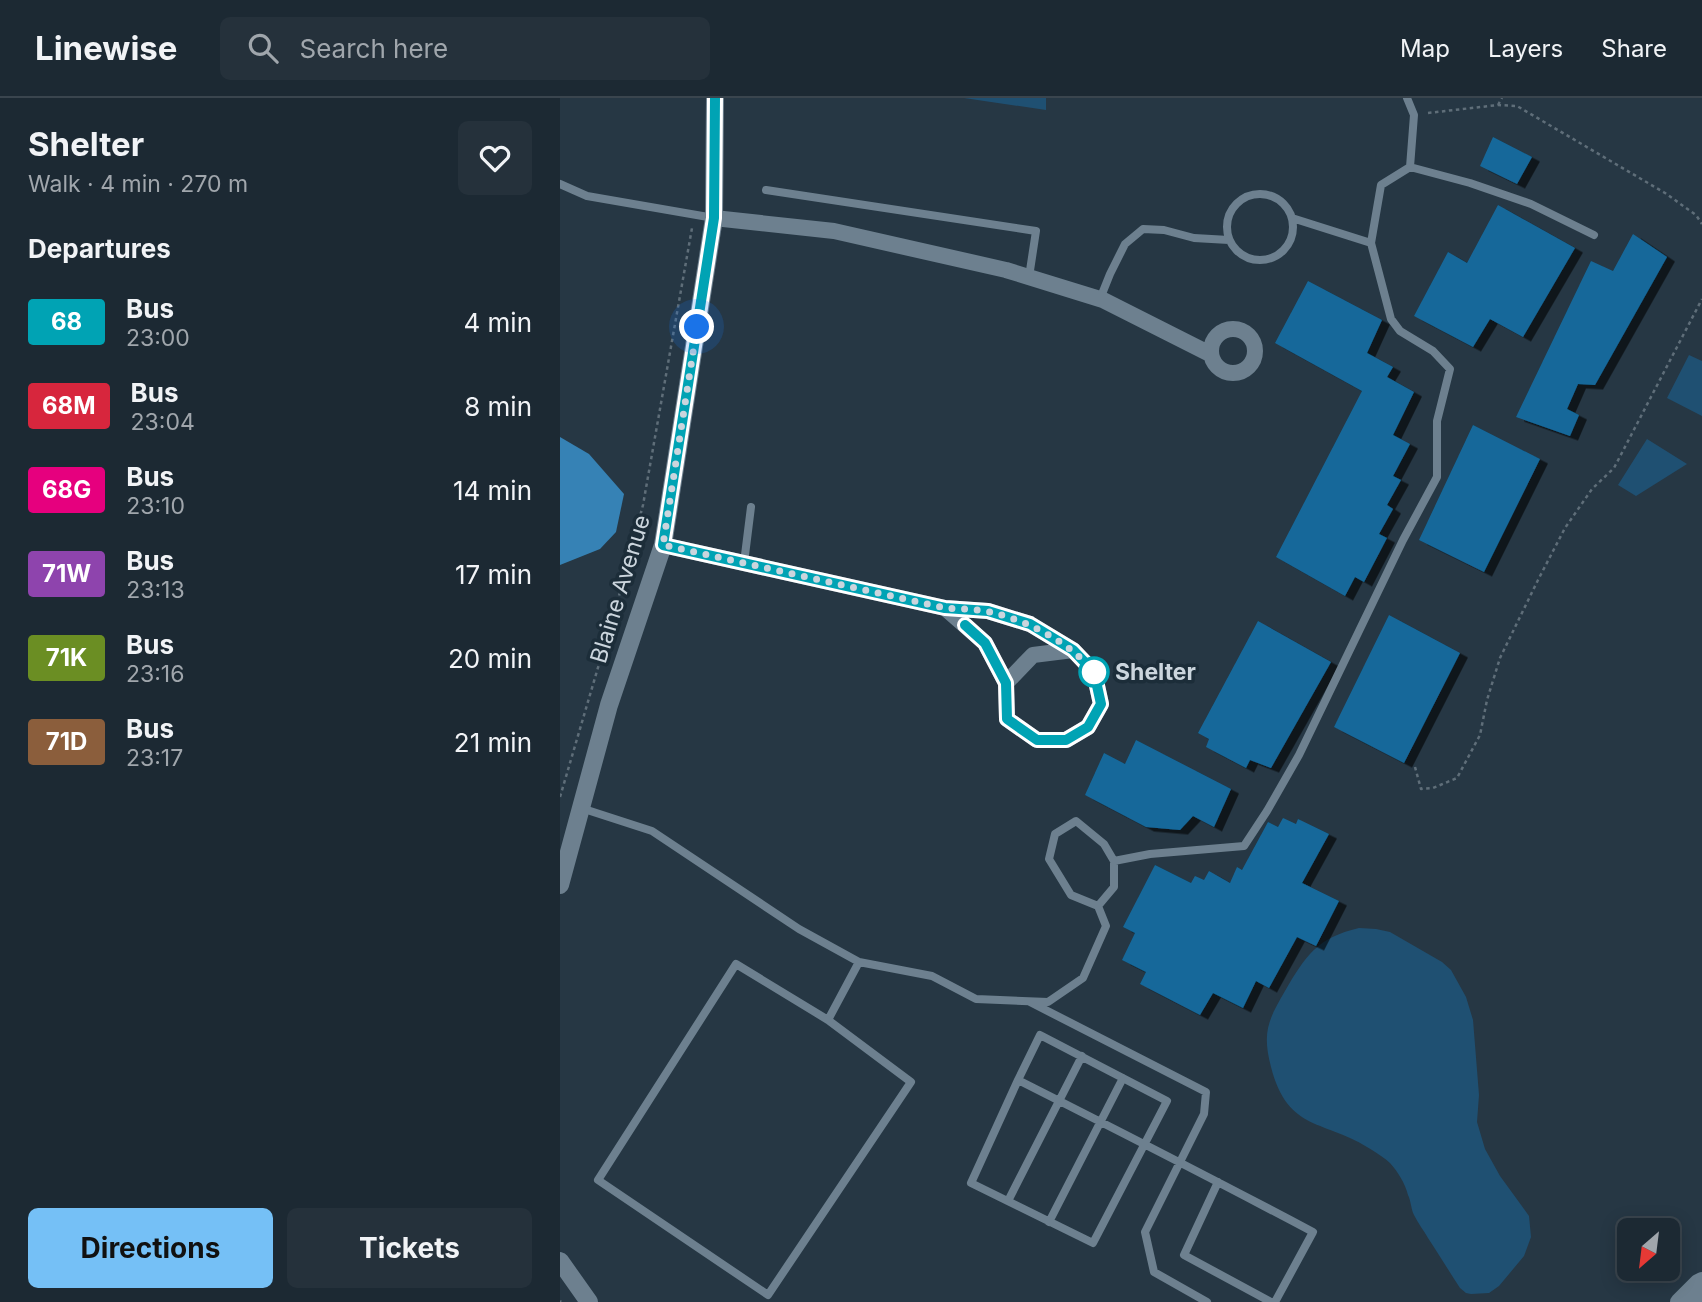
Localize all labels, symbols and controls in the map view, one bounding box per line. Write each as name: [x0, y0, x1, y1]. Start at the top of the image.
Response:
search box: [220, 17, 710, 80]
text: Linewise: [35, 28, 178, 68]
icon: search: [244, 29, 282, 67]
text: Search here: [300, 33, 448, 64]
text: Map: [1400, 34, 1450, 63]
text: Layers: [1488, 34, 1563, 63]
text: Share: [1601, 34, 1667, 63]
button: heart: [458, 121, 532, 195]
text: Shelter: [28, 124, 144, 164]
text: Walk · 4 min · 270 m: [28, 170, 248, 198]
text: Departures: [28, 233, 171, 264]
text: Bus: [126, 293, 174, 324]
text: 68: [51, 307, 82, 336]
text: 4 min: [463, 307, 532, 338]
your location: [679, 309, 714, 344]
text: 23:00: [126, 324, 190, 352]
text: Bus: [131, 377, 179, 408]
text: 68M: [42, 391, 96, 420]
text: 8 min: [464, 391, 532, 422]
text: 23:04: [131, 408, 195, 436]
text: Bus: [126, 461, 174, 492]
text: 68G: [42, 475, 91, 504]
text: 14 min: [453, 475, 532, 506]
text: 23:10: [126, 492, 185, 520]
street label: Blaine Avenue: [584, 512, 656, 666]
text: Bus: [126, 545, 174, 576]
text: 71W: [42, 559, 91, 588]
text: 17 min: [455, 559, 532, 590]
text: 23:13: [126, 576, 185, 604]
text: Bus: [126, 629, 174, 660]
text: 71K: [46, 643, 87, 672]
text: 20 min: [448, 643, 532, 674]
marker: Shelter: [1079, 657, 1109, 687]
place label: Shelter: [1115, 658, 1196, 686]
text: 23:16: [126, 660, 184, 688]
text: Bus: [126, 713, 174, 744]
text: 71D: [46, 727, 87, 756]
text: 21 min: [454, 727, 532, 758]
text: 23:17: [126, 744, 183, 772]
button: Directions: [28, 1208, 273, 1288]
button: Tickets: [287, 1208, 532, 1288]
north arrow: [1617, 1218, 1680, 1281]
map controls: [1617, 1218, 1680, 1281]

